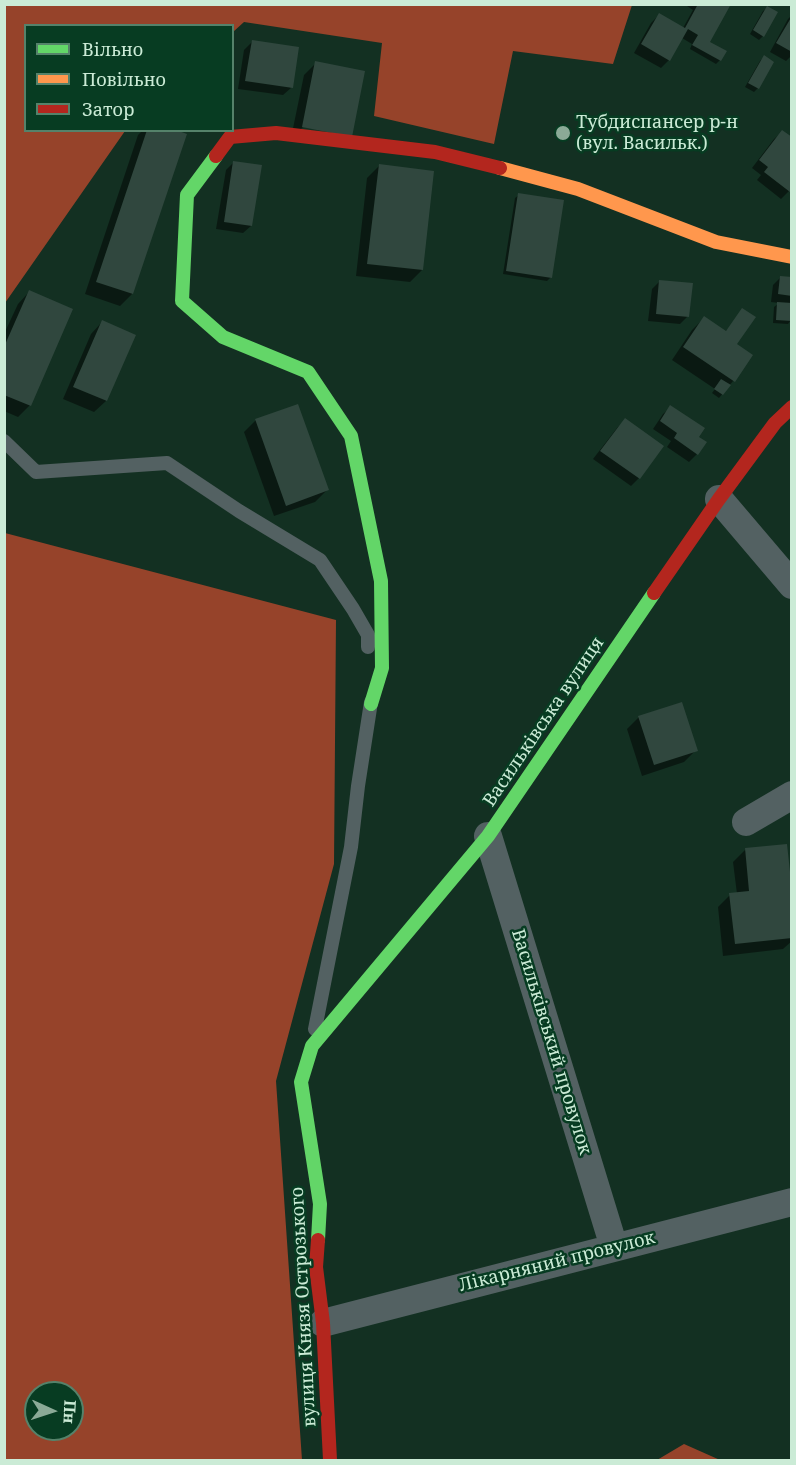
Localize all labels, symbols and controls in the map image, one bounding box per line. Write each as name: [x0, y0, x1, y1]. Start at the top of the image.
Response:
legend: [24, 24, 234, 132]
text: Вільно: [82, 37, 143, 61]
text: Повільно: [82, 67, 166, 91]
text: Затор: [82, 97, 134, 121]
place label: Тубдиспансер р-н (вул. Васильк.): [576, 112, 738, 154]
marker: Тубдиспансер р-н (вул. Васильк.): [554, 124, 572, 142]
street label: Васильківська вулиця: [479, 633, 609, 811]
street label: Васильківський провулок: [506, 927, 596, 1157]
street label: вулиця Князя Острозького: [287, 1186, 321, 1428]
street label: Лікарняний провулок: [457, 1227, 657, 1297]
north arrow: [24, 1381, 84, 1441]
text: Пн: [58, 1399, 82, 1424]

